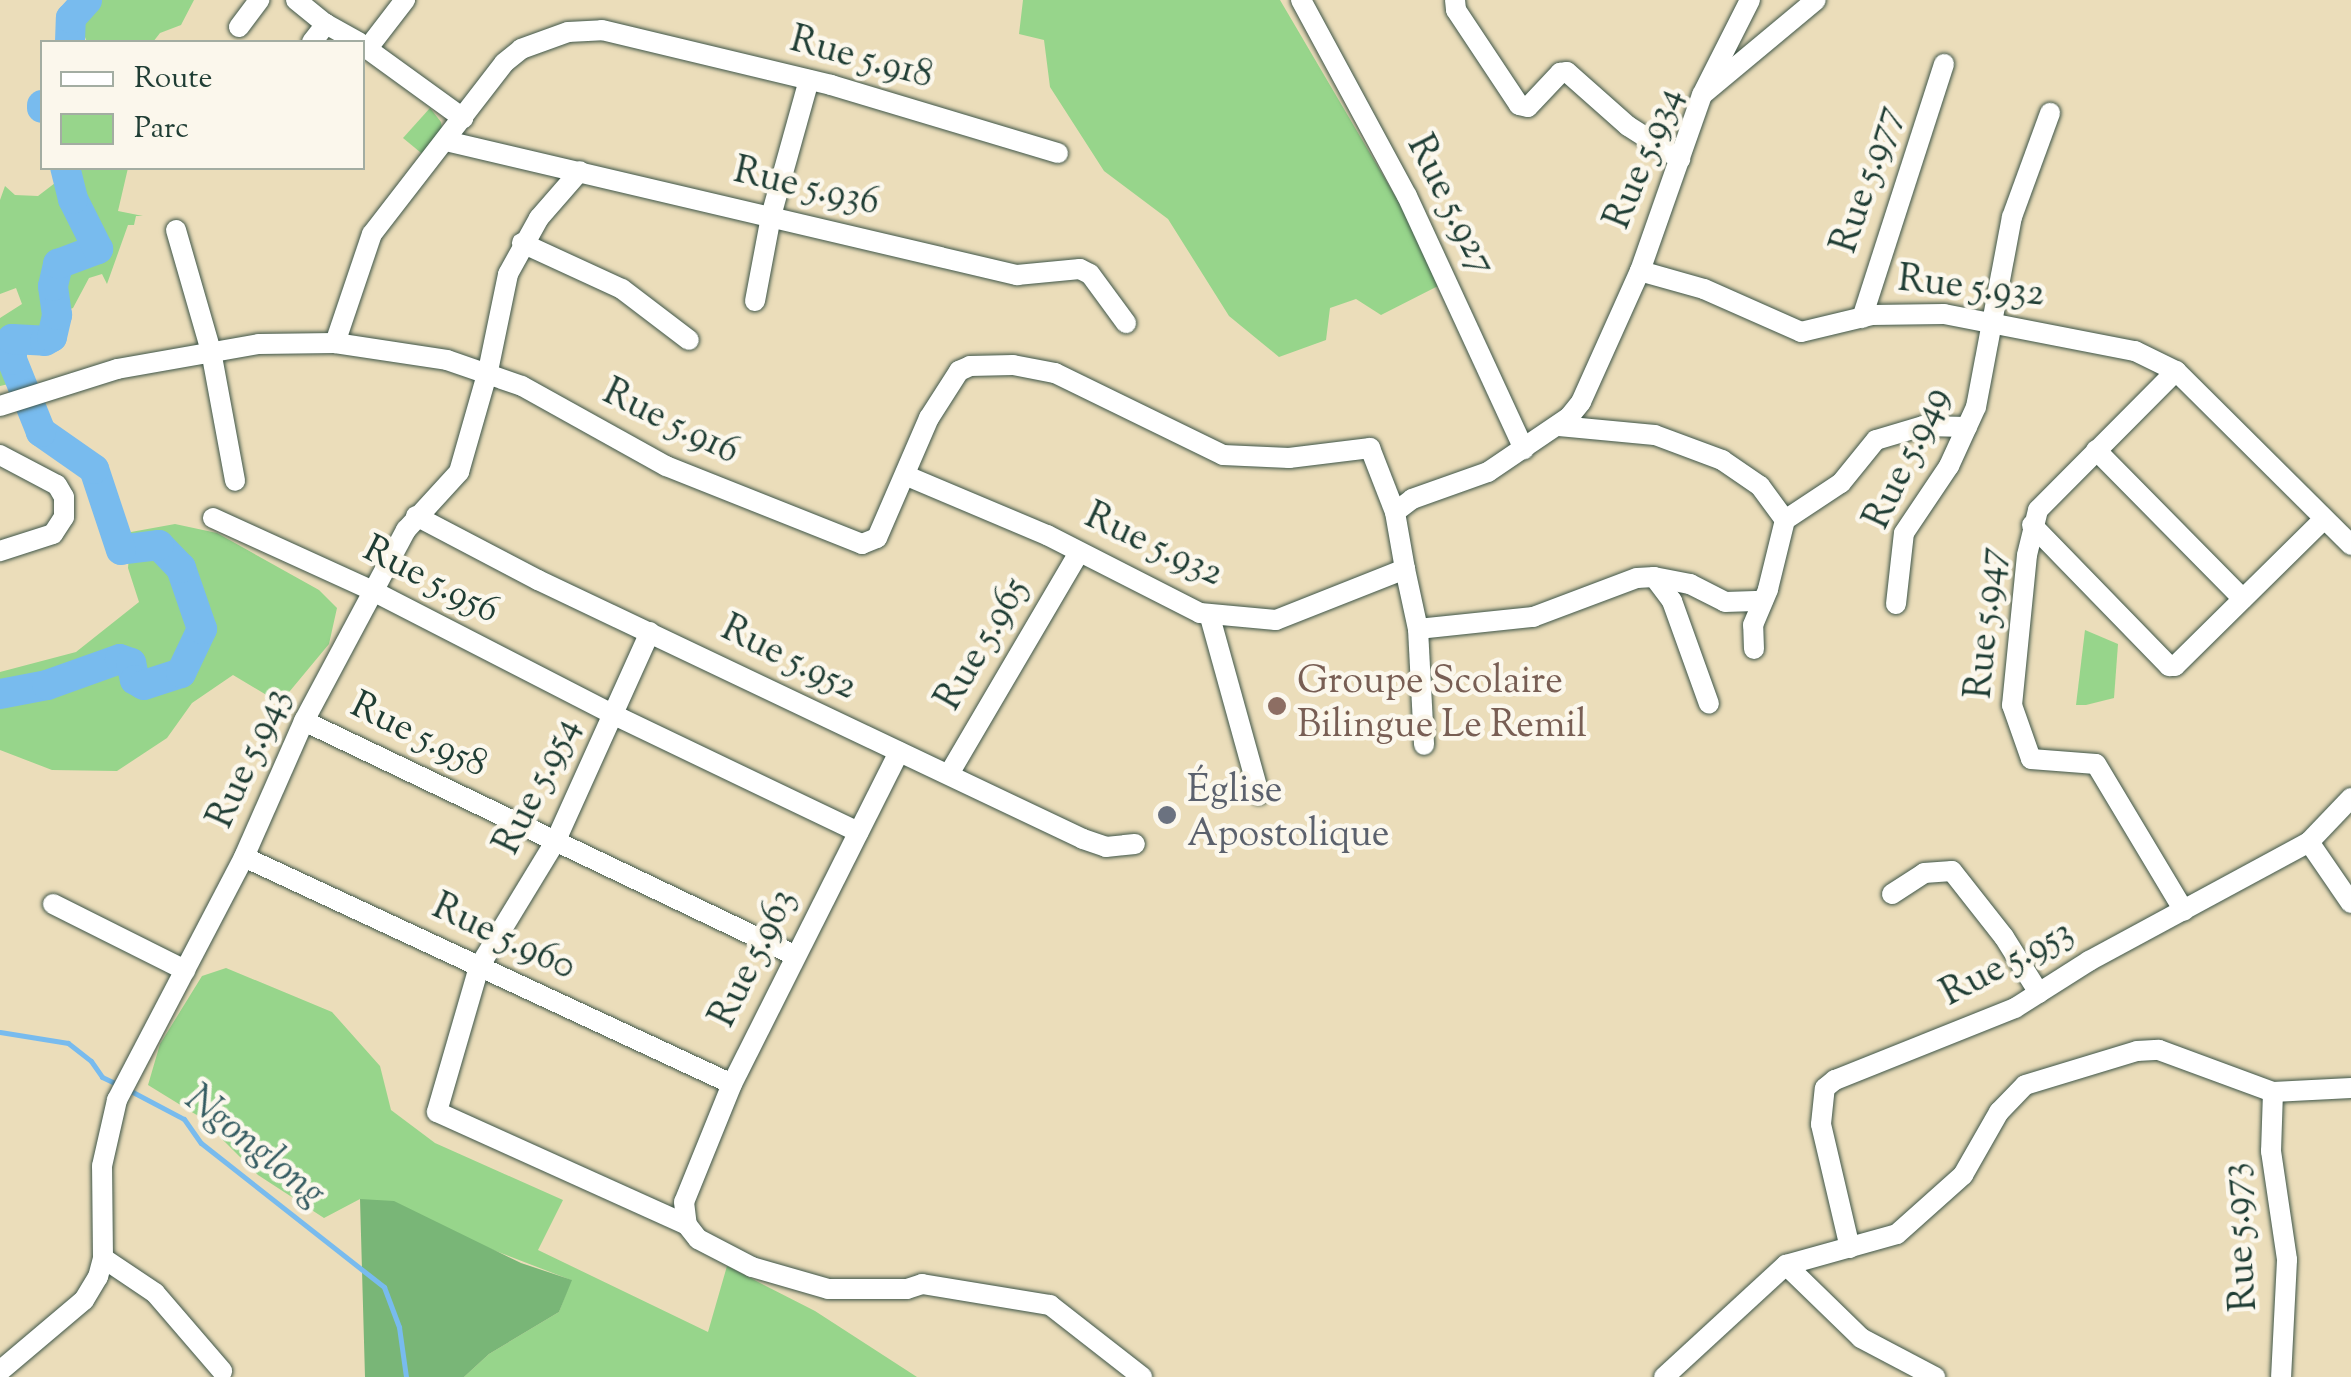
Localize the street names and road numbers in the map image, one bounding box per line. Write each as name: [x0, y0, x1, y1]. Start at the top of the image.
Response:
street label: Rue 5.918: [785, 19, 937, 101]
street label: Rue 5.934: [1597, 82, 1695, 236]
street label: Rue 5.977: [1824, 101, 1914, 259]
street label: Rue 5.927: [1394, 128, 1504, 284]
street label: Rue 5.936: [729, 150, 883, 228]
street label: Rue 5.932: [1895, 259, 2047, 319]
street label: Rue 5.916: [594, 372, 746, 476]
street label: Rue 5.949: [1856, 381, 1962, 537]
street label: Rue 5.932: [1077, 495, 1229, 599]
street label: Rue 5.956: [354, 528, 506, 636]
street label: Rue 5.947: [1959, 545, 2017, 701]
street label: Rue 5.965: [928, 570, 1040, 720]
street label: Rue 5.952: [713, 608, 863, 712]
street label: Rue 5.943: [200, 682, 302, 836]
street label: Rue 5.958: [342, 684, 494, 790]
street label: Rue 5.954: [486, 711, 592, 863]
street label: Rue 5.963: [702, 882, 808, 1036]
street label: Rue 5.960: [424, 886, 582, 992]
street label: Rue 5.953: [1934, 911, 2082, 1019]
street label: Rue 5.973: [2214, 1161, 2270, 1313]

